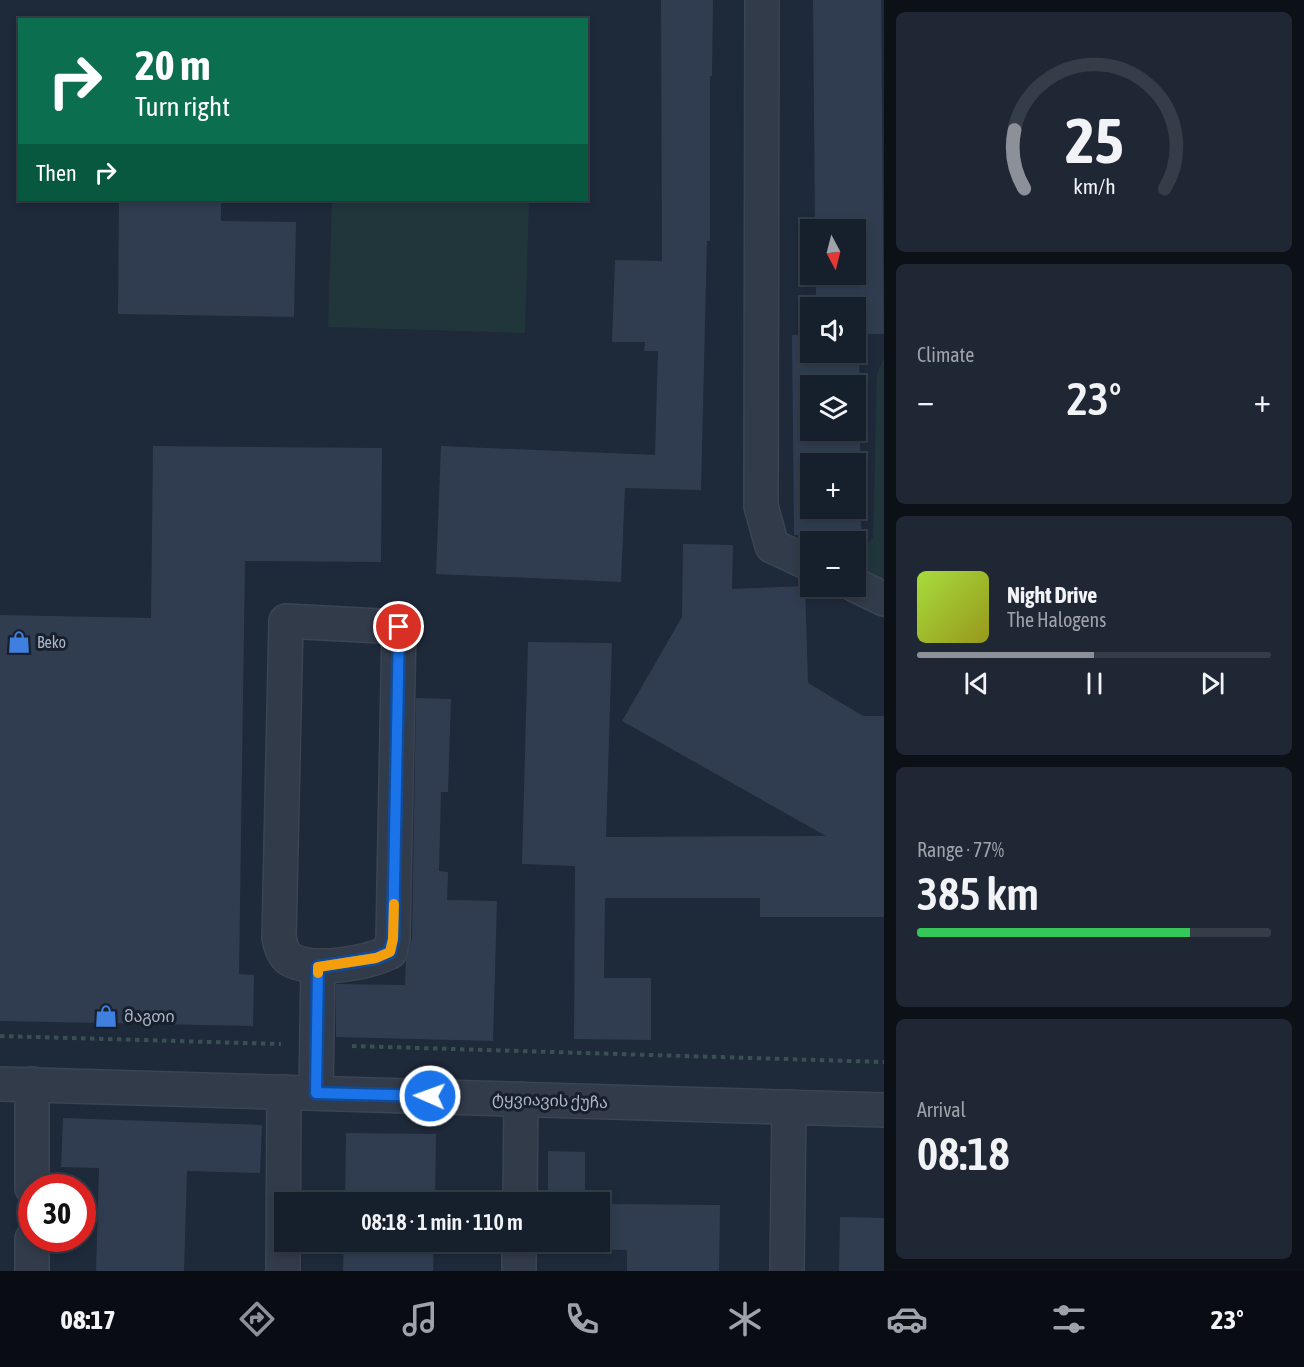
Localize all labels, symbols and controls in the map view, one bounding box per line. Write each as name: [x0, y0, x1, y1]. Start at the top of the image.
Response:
text: 20 m: [135, 41, 210, 89]
icon: right: [36, 42, 114, 120]
text: Turn right: [135, 91, 230, 122]
text: 25: [1065, 105, 1123, 176]
icon: right: [89, 156, 122, 189]
text: Then: [36, 160, 77, 186]
text: km/h: [1073, 174, 1115, 199]
north arrow: [800, 219, 866, 285]
map controls: [800, 219, 866, 597]
button: sound: [800, 297, 866, 363]
text: Climate: [917, 343, 974, 366]
text: 23°: [1067, 373, 1121, 425]
button: layers: [800, 375, 866, 441]
text: −: [917, 381, 934, 419]
text: +: [1254, 381, 1271, 419]
button: +: [800, 453, 866, 519]
button: −: [800, 531, 866, 597]
text: Night Drive: [1007, 582, 1097, 608]
pin: [373, 601, 424, 652]
text: The Halogens: [1007, 608, 1106, 631]
icon: arrive: [382, 610, 415, 643]
shop icon: Beko: [6, 629, 32, 655]
place label: Beko: [37, 633, 66, 651]
icon: previous: [960, 667, 993, 700]
icon: pause: [1078, 667, 1111, 700]
icon: next: [1196, 667, 1229, 700]
text: Range · 77%: [917, 838, 1004, 861]
text: 385 km: [917, 868, 1039, 920]
shop icon: მაგთი: [93, 1003, 119, 1029]
place label: მაგთი: [124, 1007, 175, 1026]
position arrow: [398, 1064, 462, 1128]
street label: ტყვიავის ქუჩა: [492, 1089, 608, 1112]
text: Arrival: [917, 1098, 966, 1121]
text: 08:18: [917, 1128, 1010, 1180]
speed limit sign: 30: [18, 1174, 96, 1252]
text: 08:18 · 1 min · 110 m: [361, 1209, 523, 1235]
icon: directions: [236, 1298, 278, 1340]
icon: music: [399, 1298, 441, 1340]
icon: phone: [561, 1298, 603, 1340]
icon: climate: [724, 1298, 766, 1340]
icon: car: [886, 1298, 928, 1340]
icon: filters: [1048, 1298, 1090, 1340]
text: 08:17: [60, 1304, 116, 1335]
text: 23°: [1211, 1304, 1244, 1335]

